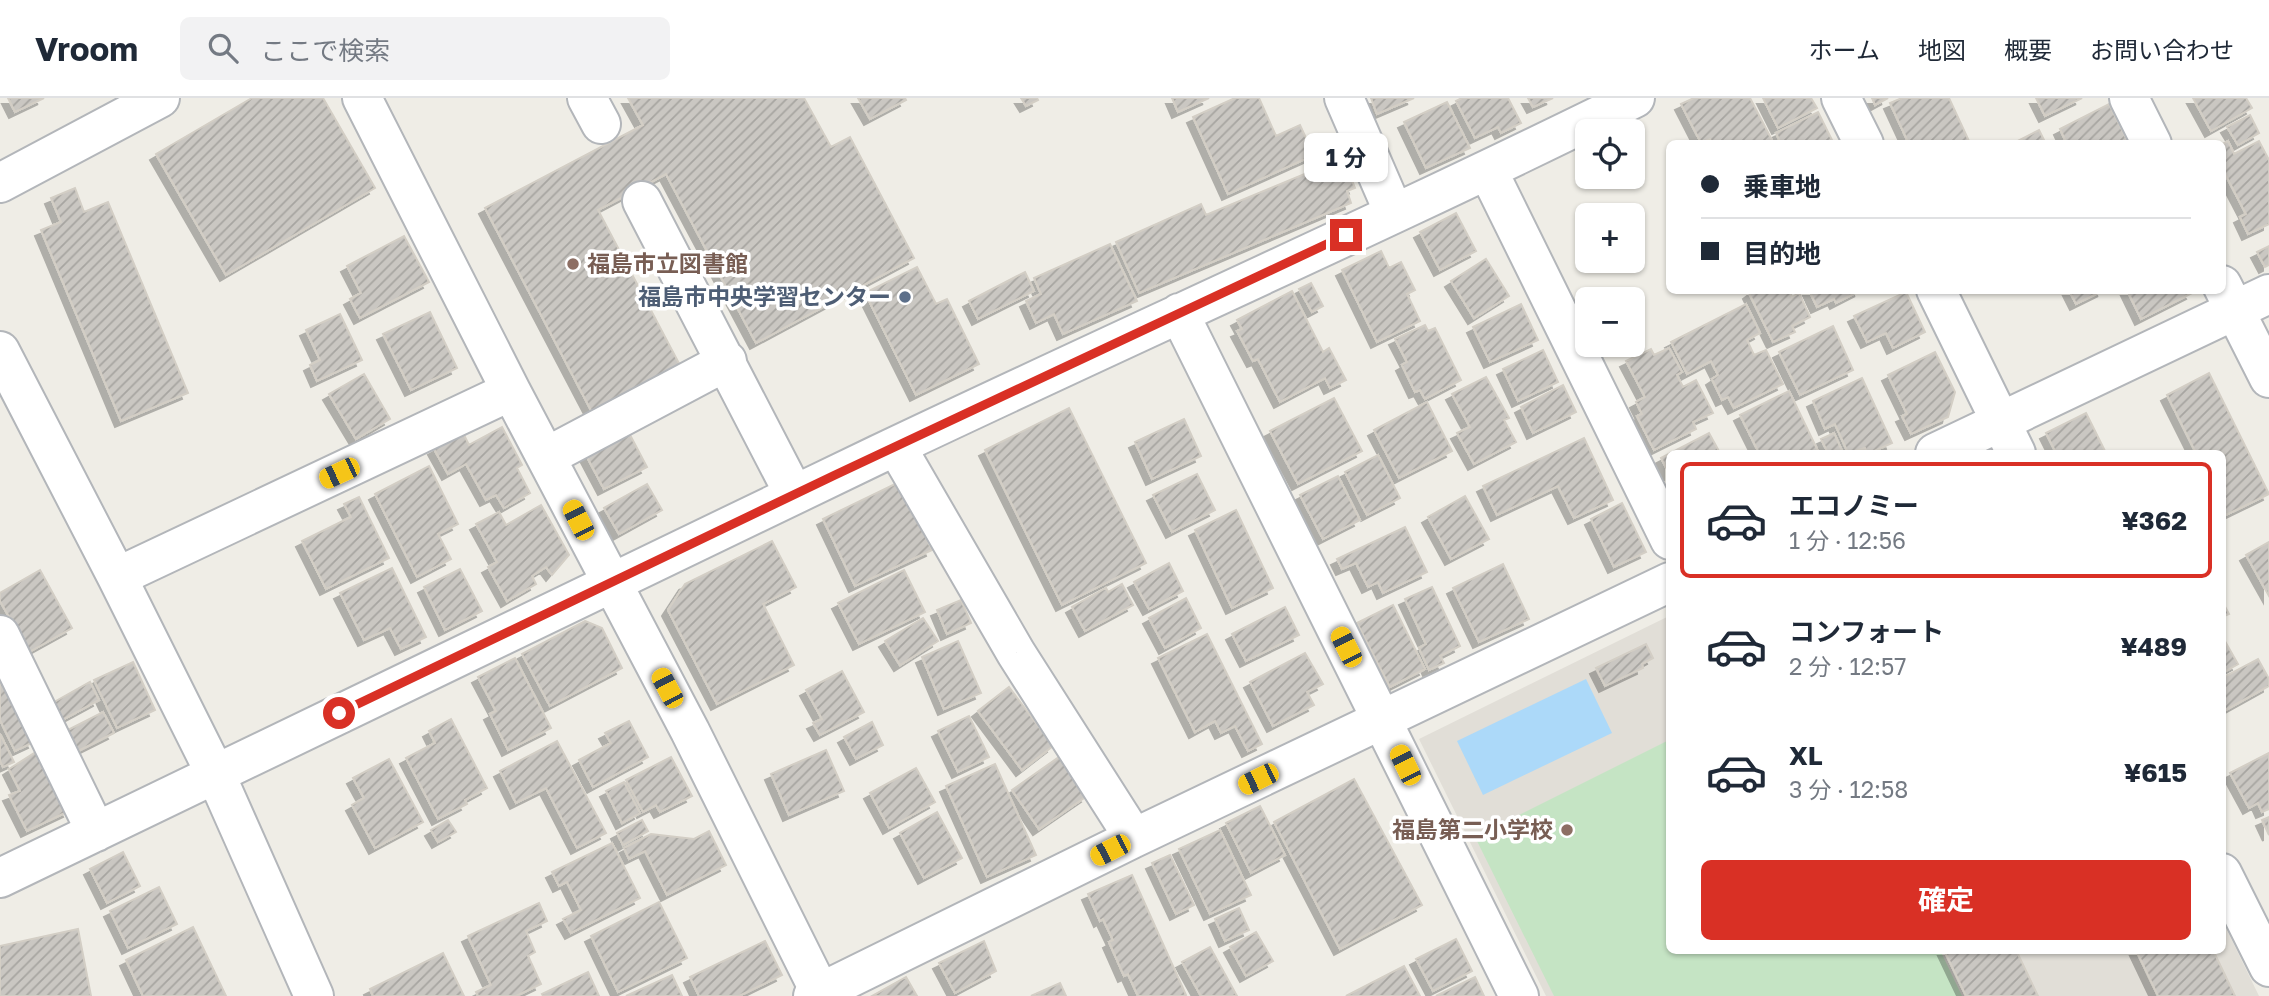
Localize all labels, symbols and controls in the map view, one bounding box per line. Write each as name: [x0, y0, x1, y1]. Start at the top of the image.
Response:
search box: [180, 17, 670, 80]
text: Vroom: [35, 29, 138, 68]
icon: search: [204, 29, 242, 67]
text: ここで検索: [260, 35, 390, 66]
text: ホーム: [1809, 35, 1880, 64]
text: 地図: [1918, 35, 1966, 64]
text: 概要: [2004, 35, 2052, 64]
text: お問い合わせ: [2090, 35, 2234, 64]
map controls: [1575, 119, 1645, 357]
button: locate: [1575, 119, 1645, 189]
callout: 1 分: [1304, 134, 1388, 183]
text: 1 分: [1326, 143, 1366, 171]
text: 乗車地: [1743, 171, 1821, 202]
button: +: [1575, 203, 1645, 273]
route end: [1330, 219, 1362, 251]
text: 目的地: [1743, 238, 1821, 269]
place label: 福島市立図書館: [587, 249, 748, 277]
marker: 福島市立図書館: [565, 256, 581, 272]
place label: 福島市中央学習センター: [638, 282, 891, 310]
button: −: [1575, 287, 1645, 357]
marker: 福島市中央学習センター: [897, 289, 913, 305]
car: [316, 455, 363, 491]
icon: car: [1705, 489, 1768, 552]
text: エコノミー: [1789, 490, 1919, 521]
car: [560, 497, 597, 543]
text: ¥362: [2122, 505, 2187, 536]
text: 1 分 · 12:56: [1789, 526, 1906, 554]
icon: car: [1705, 615, 1768, 678]
text: コンフォート: [1789, 616, 1944, 647]
car: [1328, 624, 1365, 670]
text: ¥489: [2120, 631, 2187, 662]
text: 2 分 · 12:57: [1789, 652, 1906, 680]
car: [648, 665, 687, 711]
route start: [323, 697, 355, 729]
text: XL: [1789, 740, 1823, 771]
icon: car: [1705, 741, 1768, 804]
car: [1387, 742, 1424, 788]
text: ¥615: [2124, 757, 2187, 788]
car: [1235, 760, 1282, 798]
text: 3 分 · 12:58: [1789, 775, 1908, 803]
place label: 福島第二小学校: [1392, 815, 1553, 843]
marker: 福島第二小学校: [1559, 822, 1575, 838]
car: [1087, 831, 1134, 869]
button: 確定: [1701, 860, 2191, 940]

